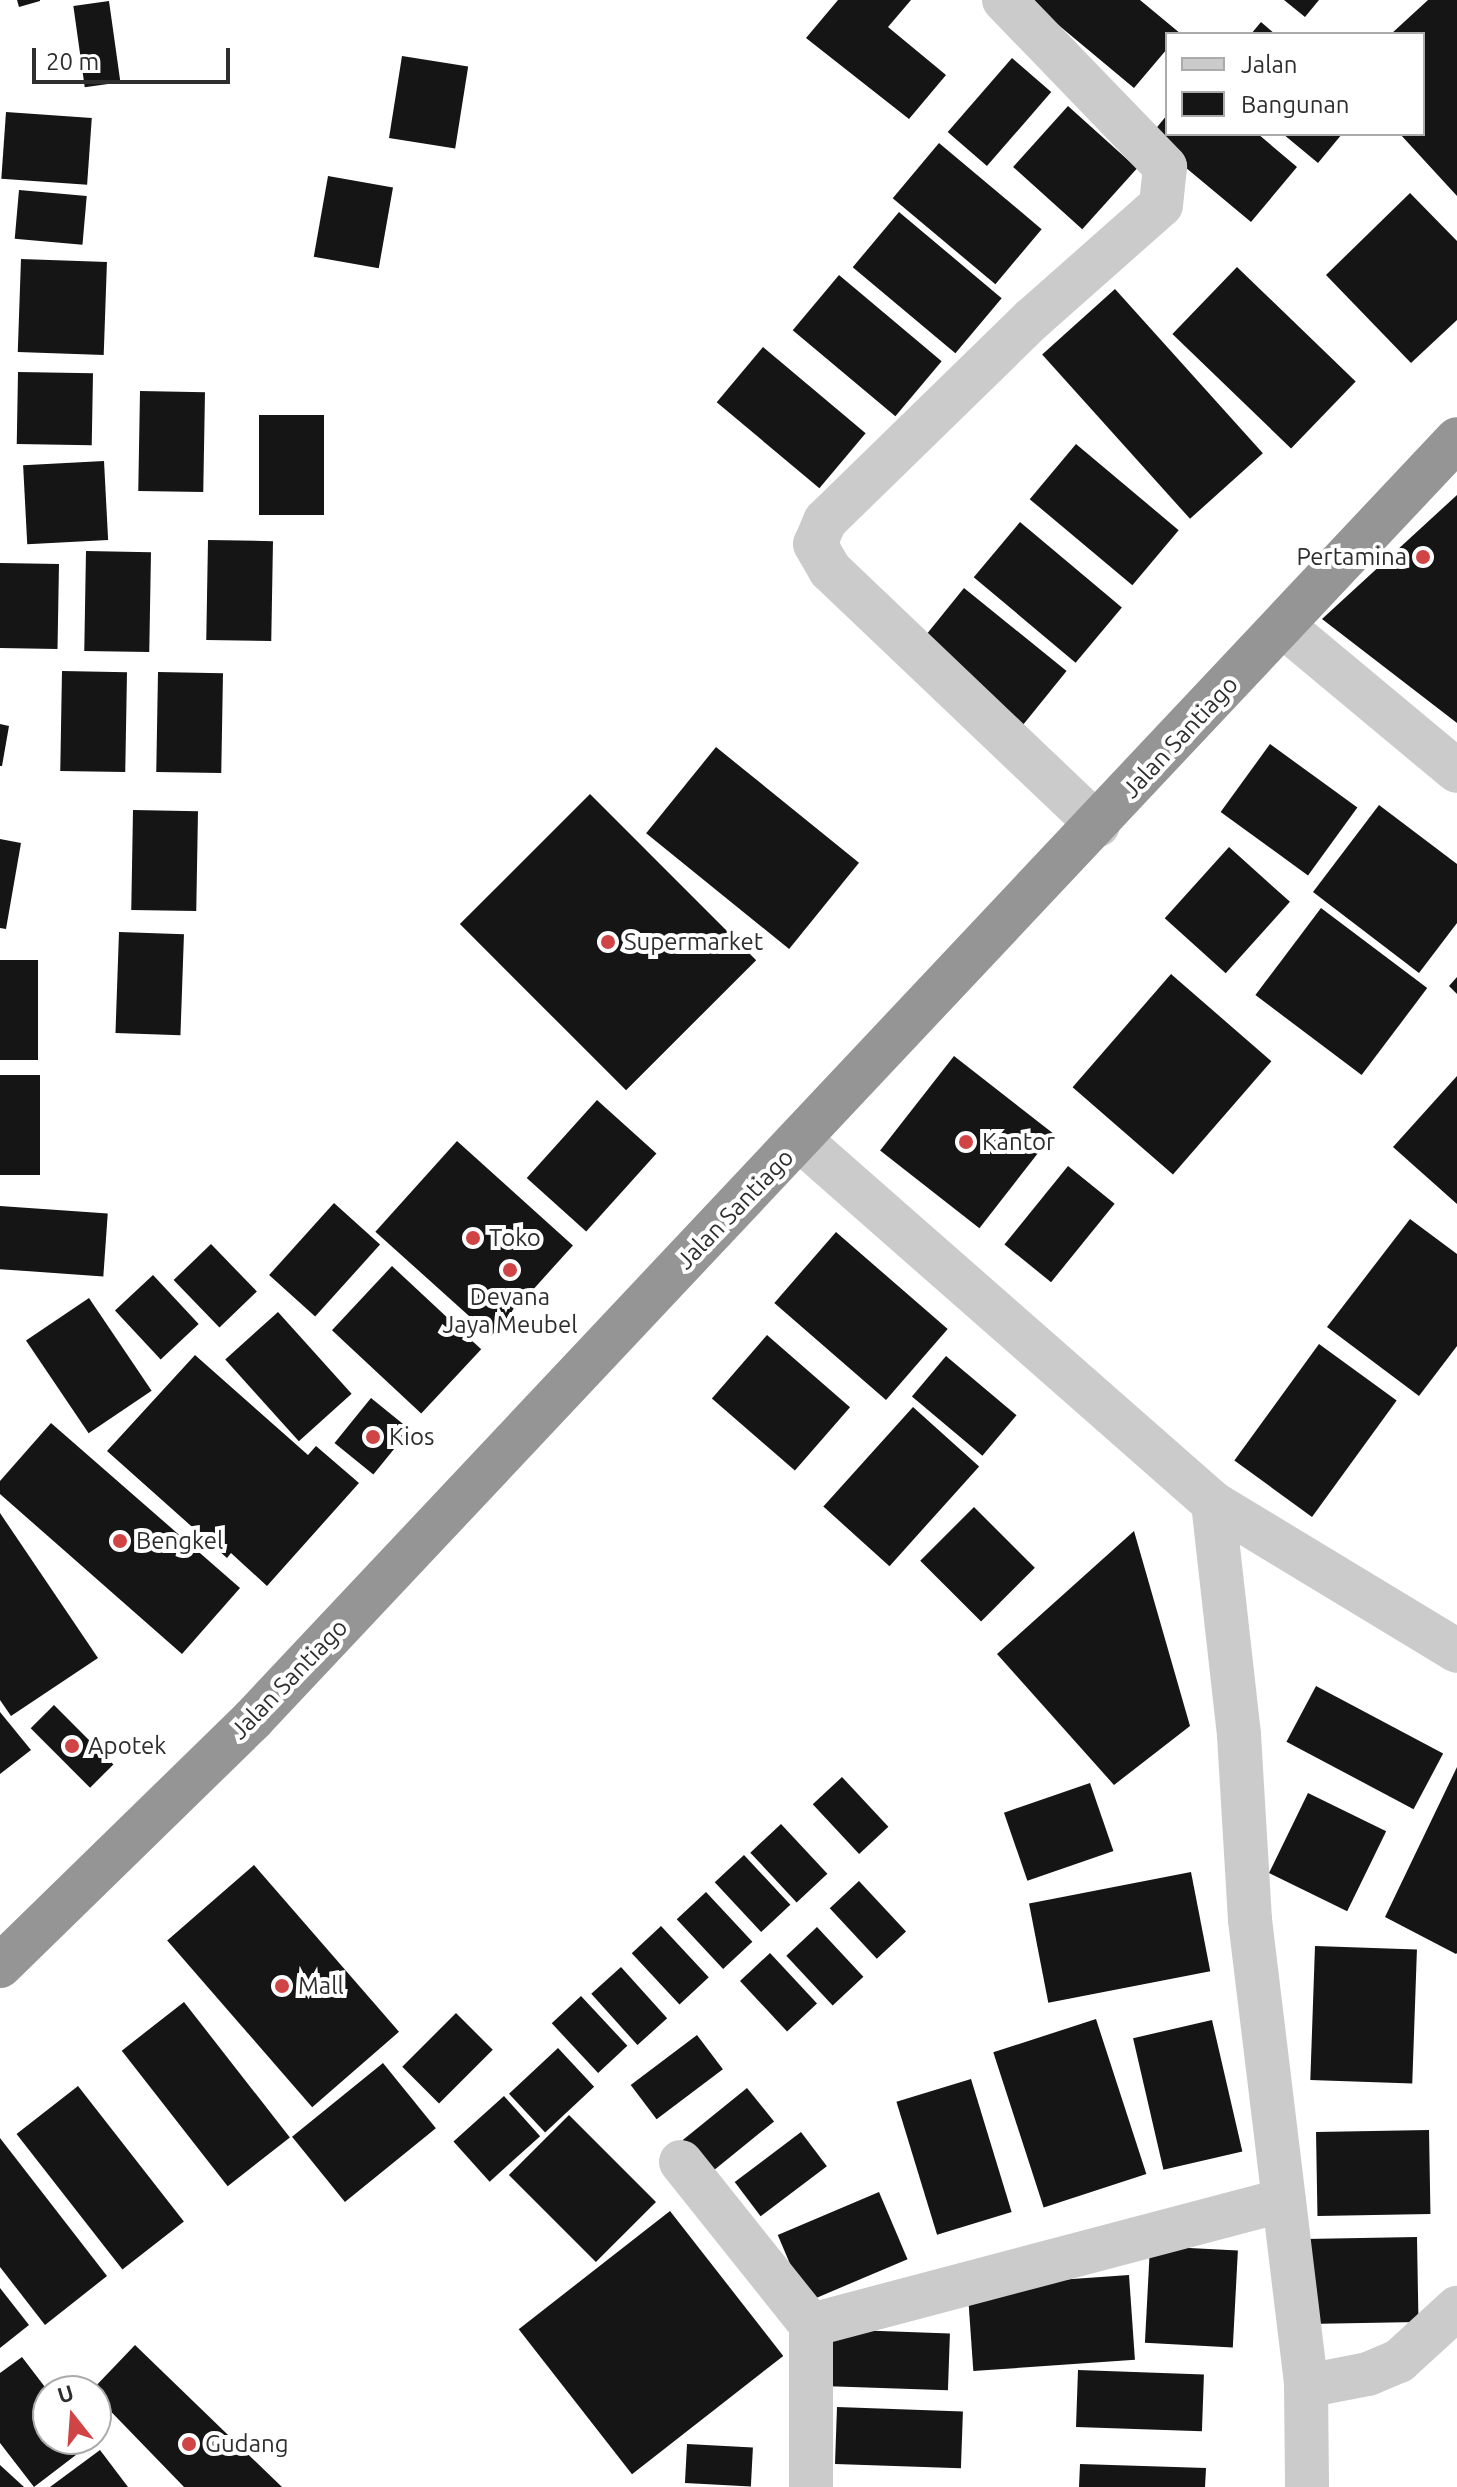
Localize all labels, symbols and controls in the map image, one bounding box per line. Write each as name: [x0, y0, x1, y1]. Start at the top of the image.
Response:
scale bar: [36, 32, 234, 82]
legend: [1165, 32, 1425, 136]
text: 20 m: [46, 48, 99, 75]
text: Jalan: [1241, 51, 1298, 78]
text: Bangunan: [1241, 91, 1350, 118]
place label: Pertamina: [1296, 543, 1407, 571]
marker: Pertamina: [1414, 548, 1432, 566]
street label: Jalan Santiago: [1116, 670, 1244, 804]
place label: Supermarket: [624, 928, 763, 956]
marker: Supermarket: [599, 933, 617, 951]
place label: Kantor: [982, 1128, 1055, 1156]
marker: Kantor: [957, 1133, 975, 1151]
street label: Jalan Santiago: [670, 1143, 800, 1275]
place label: Toko: [489, 1224, 541, 1252]
marker: Toko: [464, 1229, 482, 1247]
marker: Devana Jaya Meubel: [501, 1261, 519, 1279]
place label: Devana Jaya Meubel: [443, 1283, 577, 1339]
place label: Kios: [389, 1423, 434, 1451]
marker: Kios: [364, 1428, 382, 1446]
place label: Bengkel: [136, 1527, 223, 1555]
marker: Bengkel: [111, 1532, 129, 1550]
street label: Jalan Santiago: [224, 1613, 354, 1745]
place label: Apotek: [88, 1732, 166, 1760]
marker: Apotek: [63, 1737, 81, 1755]
place label: Mall: [298, 1972, 344, 2000]
marker: Mall: [273, 1977, 291, 1995]
north arrow: [32, 2375, 112, 2455]
text: U: [54, 2379, 76, 2408]
place label: Gudang: [205, 2430, 288, 2458]
marker: Gudang: [180, 2435, 198, 2453]

